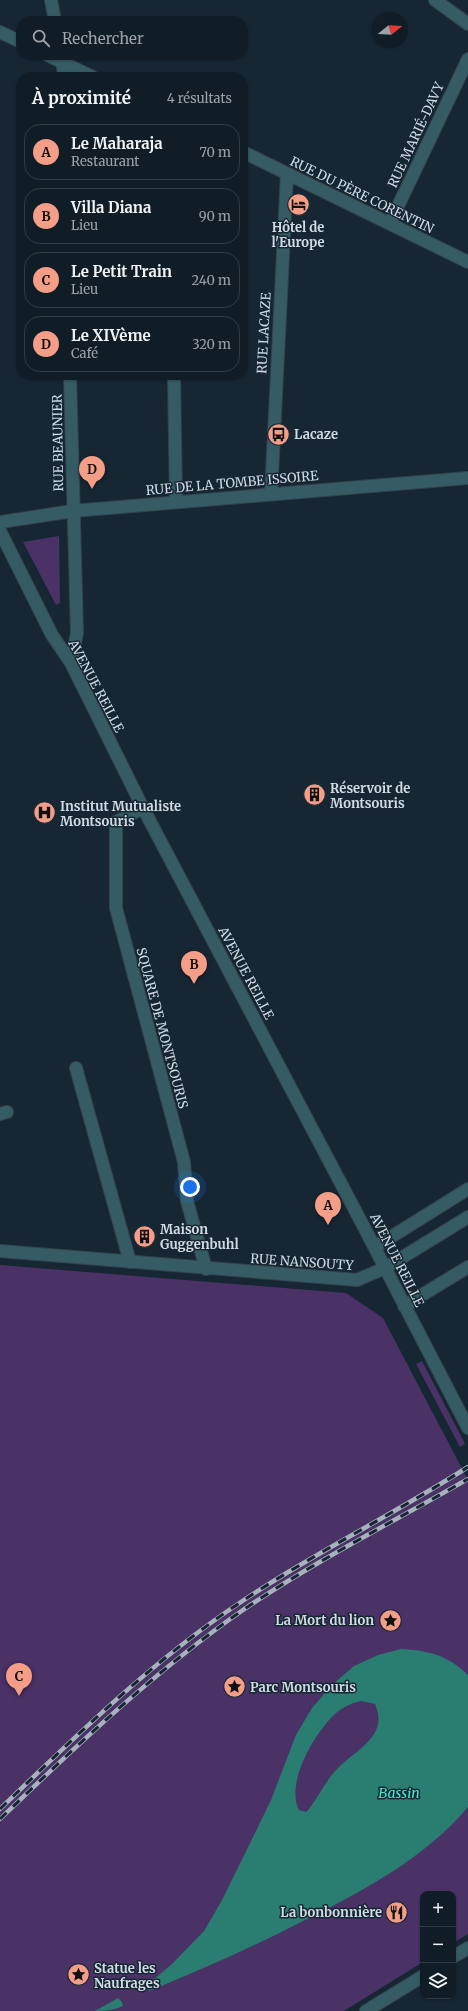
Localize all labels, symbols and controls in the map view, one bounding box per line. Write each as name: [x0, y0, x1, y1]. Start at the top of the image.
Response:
north arrow: [372, 12, 408, 48]
search box: [16, 16, 248, 60]
icon: search: [30, 27, 52, 49]
text: Rechercher: [62, 29, 144, 48]
street label: RUE MARIÉ-DAVY: [383, 78, 448, 191]
text: À proximité: [32, 87, 131, 109]
text: 4 résultats: [167, 90, 232, 107]
text: Le Maharaja: [71, 134, 163, 153]
text: A: [41, 144, 51, 161]
text: 70 m: [200, 144, 231, 161]
street label: RUE DU PÈRE CORENTIN: [287, 152, 437, 237]
text: Restaurant: [71, 153, 139, 170]
hotel icon: Hôtel de l'Europe: [285, 192, 311, 218]
text: Villa Diana: [71, 198, 151, 217]
text: B: [41, 208, 51, 225]
text: 90 m: [199, 208, 231, 225]
text: Lieu: [71, 217, 98, 234]
place label: Hôtel de l'Europe: [271, 219, 325, 251]
text: Le Petit Train: [71, 262, 172, 281]
text: C: [42, 272, 50, 289]
text: 240 m: [191, 272, 231, 289]
text: Lieu: [71, 281, 98, 298]
street label: RUE LACAZE: [253, 291, 275, 374]
text: Le XIVème: [71, 326, 151, 345]
text: D: [41, 336, 51, 353]
text: 320 m: [192, 336, 231, 353]
text: Café: [71, 345, 98, 362]
street label: RUE BEAUNIER: [49, 394, 67, 492]
bus stop icon: Lacaze: [266, 421, 292, 447]
place label: Lacaze: [294, 426, 338, 443]
pin: D: [79, 456, 105, 489]
street label: RUE DE LA TOMBE ISSOIRE: [145, 467, 320, 499]
street label: AVENUE REILLE: [64, 636, 128, 736]
place label: Réservoir de Montsouris: [330, 780, 410, 812]
building icon: Réservoir de Montsouris: [302, 782, 328, 808]
place label: Institut Mutualiste Montsouris: [60, 798, 181, 830]
hospital icon: Institut Mutualiste Montsouris: [31, 800, 57, 826]
street label: AVENUE REILLE: [214, 923, 278, 1023]
street label: SQUARE DE MONTSOURIS: [132, 946, 192, 1111]
pin: B: [181, 951, 207, 984]
your location: [180, 1177, 200, 1197]
pin: A: [315, 1192, 341, 1225]
street label: AVENUE REILLE: [366, 1210, 428, 1310]
place label: Maison Guggenbuhl: [160, 1221, 239, 1253]
building icon: Maison Guggenbuhl: [132, 1223, 158, 1249]
street label: RUE NANSOUTY: [250, 1250, 355, 1274]
place icon: La Mort du lion: [377, 1607, 403, 1633]
place label: La Mort du lion: [275, 1612, 374, 1629]
pin: C: [6, 1663, 32, 1696]
place icon: Parc Montsouris: [221, 1674, 247, 1700]
place label: Parc Montsouris: [250, 1679, 356, 1696]
water label: Bassin: [378, 1784, 420, 1802]
map controls: [420, 1891, 456, 1999]
button: +: [420, 1891, 456, 1927]
restaurant icon: La bonbonnière: [384, 1899, 410, 1925]
place label: La bonbonnière: [280, 1904, 382, 1921]
button: −: [420, 1927, 456, 1963]
place label: Statue les Naufrages: [94, 1960, 160, 1992]
place icon: Statue les Naufrages: [66, 1962, 92, 1988]
button: layers: [420, 1963, 456, 1999]

